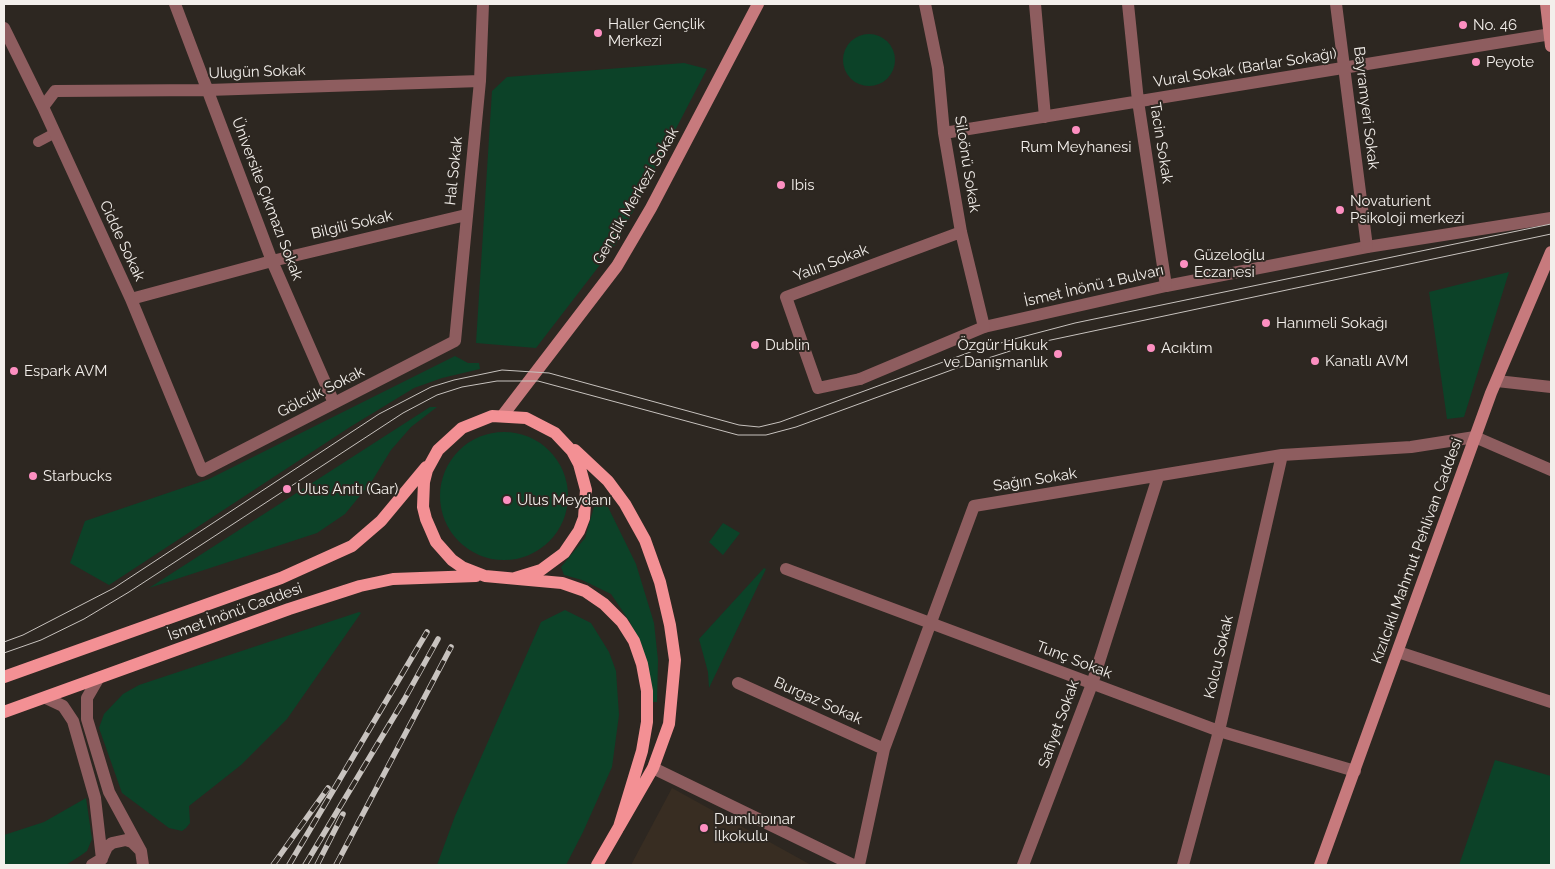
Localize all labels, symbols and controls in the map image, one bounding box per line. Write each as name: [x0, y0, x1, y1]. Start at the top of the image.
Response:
place label: Haller Gençlik Merkezi: [608, 15, 705, 50]
place label: No. 46: [1473, 16, 1517, 34]
marker: No. 46: [1457, 19, 1469, 31]
marker: Haller Gençlik Merkezi: [592, 27, 604, 39]
street label: Vural Sokak (Barlar Sokağı): [1152, 45, 1338, 91]
street label: Bayramyeri Sokak: [1350, 45, 1382, 171]
place label: Peyote: [1486, 53, 1534, 71]
marker: Peyote: [1470, 56, 1482, 68]
street label: Ulugün Sokak: [208, 61, 306, 83]
street label: Tacin Sokak: [1146, 101, 1176, 185]
street label: Siloönü Sokak: [950, 114, 984, 214]
street label: Üniversite Çıkmazı Sokak: [228, 115, 306, 283]
street label: Gençlik Merkezi Sokak: [589, 124, 683, 268]
marker: Rum Meyhanesi: [1070, 124, 1082, 136]
street label: Hal Sokak: [441, 136, 467, 206]
place label: Rum Meyhanesi: [1021, 138, 1131, 156]
place label: Ibis: [791, 176, 814, 194]
marker: Ibis: [775, 179, 787, 191]
place label: Novaturient Psikoloji merkezi: [1350, 192, 1464, 227]
street label: Cidde Sokak: [95, 198, 149, 284]
marker: Novaturient Psikoloji merkezi: [1334, 204, 1346, 216]
street label: Bilgili Sokak: [309, 207, 395, 243]
street label: Yalın Sokak: [791, 241, 871, 285]
place label: Güzeloğlu Eczanesi: [1194, 246, 1265, 281]
marker: Güzeloğlu Eczanesi: [1178, 258, 1190, 270]
street label: İsmet İnönü 1 Bulvarı: [1023, 261, 1165, 311]
place label: Hanımeli Sokağı: [1276, 314, 1388, 332]
marker: Hanımeli Sokağı: [1260, 317, 1272, 329]
place label: Dublin: [765, 336, 810, 354]
place label: Özgür Hukuk ve Danışmanlık: [944, 336, 1048, 371]
marker: Dublin: [749, 339, 761, 351]
place label: Acıktım: [1161, 339, 1212, 357]
marker: Acıktım: [1145, 342, 1157, 354]
marker: Özgür Hukuk ve Danışmanlık: [1052, 348, 1064, 360]
place label: Kanatlı AVM: [1325, 352, 1408, 370]
marker: Kanatlı AVM: [1309, 355, 1321, 367]
place label: Espark AVM: [24, 362, 107, 380]
street label: Gölcük Sokak: [275, 362, 367, 422]
marker: Espark AVM: [8, 365, 20, 377]
street label: Kızılcıklı Mahmut Pehlivan Caddesi: [1368, 436, 1466, 666]
street label: Sağın Sokak: [992, 465, 1078, 495]
place label: Starbucks: [43, 467, 112, 485]
marker: Starbucks: [27, 470, 39, 482]
place label: Ulus Anıtı (Gar): [297, 480, 398, 498]
marker: Ulus Anıtı (Gar): [281, 483, 293, 495]
place label: Ulus Meydanı: [517, 491, 611, 509]
marker: Ulus Meydanı: [501, 494, 513, 506]
street label: İsmet İnönü Caddesi: [165, 579, 305, 645]
street label: Kolcu Sokak: [1201, 613, 1237, 701]
street label: Tunç Sokak: [1034, 637, 1114, 683]
street label: Burgaz Sokak: [771, 674, 865, 728]
street label: Safiyet Sokak: [1035, 678, 1083, 770]
place label: Dumlupınar İlkokulu: [714, 810, 795, 845]
marker: Dumlupınar İlkokulu: [698, 822, 710, 834]

